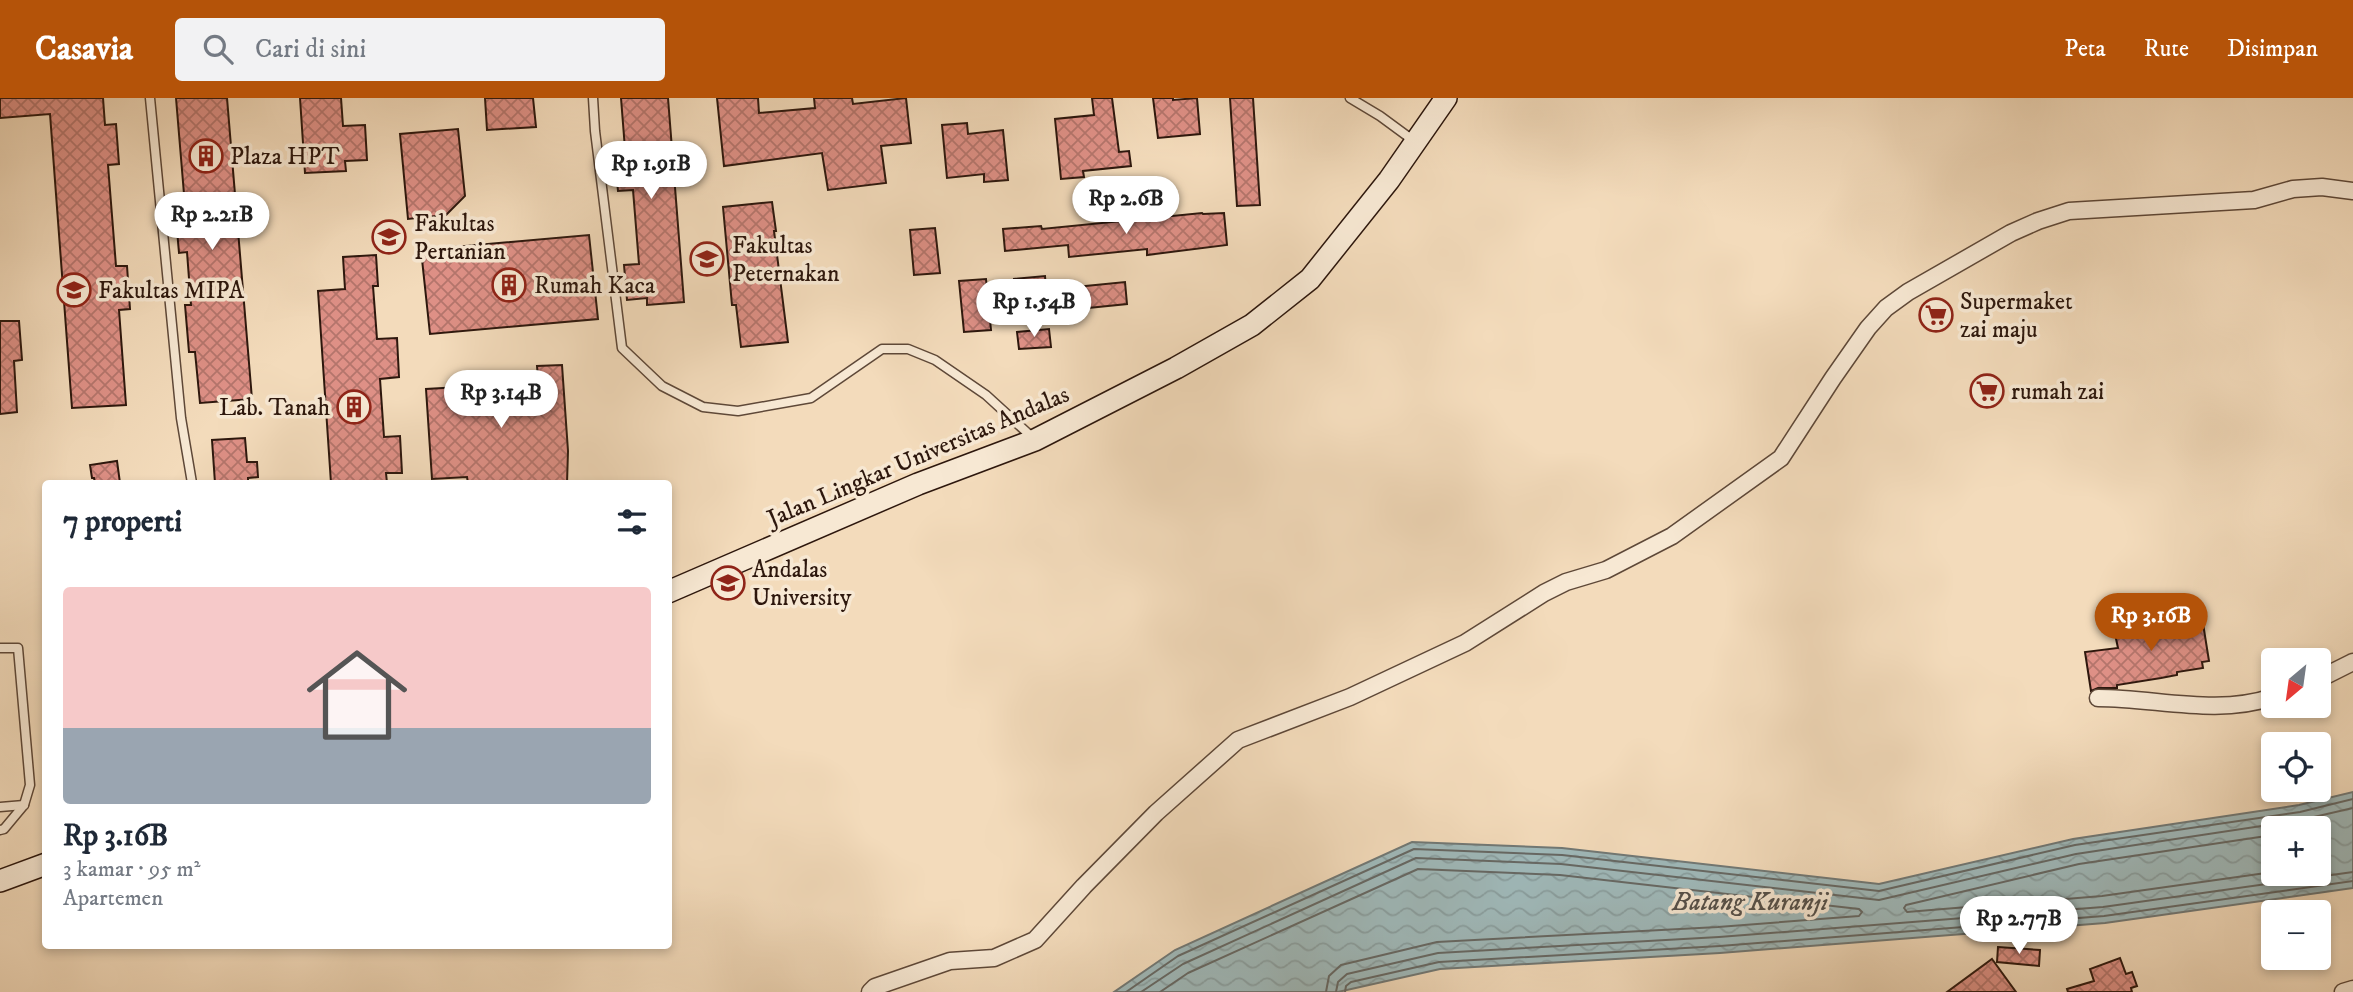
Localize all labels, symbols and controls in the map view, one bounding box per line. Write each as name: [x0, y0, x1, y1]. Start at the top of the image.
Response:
search box: [175, 18, 665, 81]
text: Casavia: [35, 29, 133, 70]
icon: search: [199, 30, 237, 68]
text: Cari di sini: [255, 33, 366, 66]
text: Peta: [2064, 34, 2106, 64]
text: Rute: [2144, 34, 2189, 64]
text: Disimpan: [2227, 34, 2318, 64]
building icon: Plaza HPT: [187, 137, 225, 175]
pin: Rp 1.91B: [579, 141, 723, 201]
place label: Plaza HPT: [230, 142, 340, 172]
text: Rp 1.91B: [611, 149, 691, 178]
pin: Rp 2.6B: [1061, 176, 1191, 236]
text: Rp 2.6B: [1088, 184, 1164, 213]
pin: Rp 2.21B: [140, 192, 284, 252]
text: Rp 2.21B: [170, 200, 254, 229]
place label: Fakultas Pertanian: [414, 209, 506, 267]
school or university icon: Fakultas Pertanian: [370, 218, 408, 256]
place label: Fakultas Peternakan: [732, 231, 840, 289]
school or university icon: Fakultas Peternakan: [688, 240, 726, 278]
building icon: Rumah Kaca: [490, 266, 528, 304]
school or university icon: Fakultas MIPA: [55, 271, 93, 309]
place label: Rumah Kaca: [534, 271, 656, 301]
place label: Fakultas MIPA: [98, 276, 245, 306]
pin: Rp 1.54B: [962, 280, 1106, 339]
text: Rp 1.54B: [992, 287, 1076, 316]
place label: Supermaket zai maju: [1960, 287, 2073, 345]
supermarket icon: Supermaket zai maju: [1917, 296, 1955, 334]
pin: Rp 3.14B: [429, 370, 573, 430]
supermarket icon: rumah zai: [1968, 372, 2006, 410]
place label: rumah zai: [2011, 377, 2104, 407]
text: Rp 3.14B: [460, 378, 542, 407]
street label: Jalan Lingkar Universitas Andalas: [761, 380, 1074, 535]
building icon: Lab. Tanah: [335, 388, 373, 426]
place label: Lab. Tanah: [219, 393, 330, 423]
icon: filters: [613, 503, 651, 541]
text: 7 properti: [63, 504, 182, 541]
place label: Andalas University: [752, 555, 852, 613]
school or university icon: Andalas University: [709, 564, 747, 602]
pin: Rp 3.16B: [2079, 594, 2223, 653]
text: Rp 3.16B: [2111, 601, 2191, 630]
icon: home: [294, 632, 420, 758]
north arrow: [2261, 648, 2331, 718]
map controls: [2261, 648, 2331, 970]
button: locate: [2261, 732, 2331, 802]
button: +: [2261, 816, 2331, 886]
text: Rp 3.16B: [63, 818, 168, 855]
text: 3 kamar · 95 m²: [63, 855, 201, 884]
text: Apartemen: [63, 884, 163, 913]
water label: Batang Kuranji: [1671, 886, 1830, 919]
pin: Rp 2.77B: [1947, 896, 2091, 956]
button: −: [2261, 900, 2331, 970]
text: Rp 2.77B: [1976, 904, 2062, 933]

